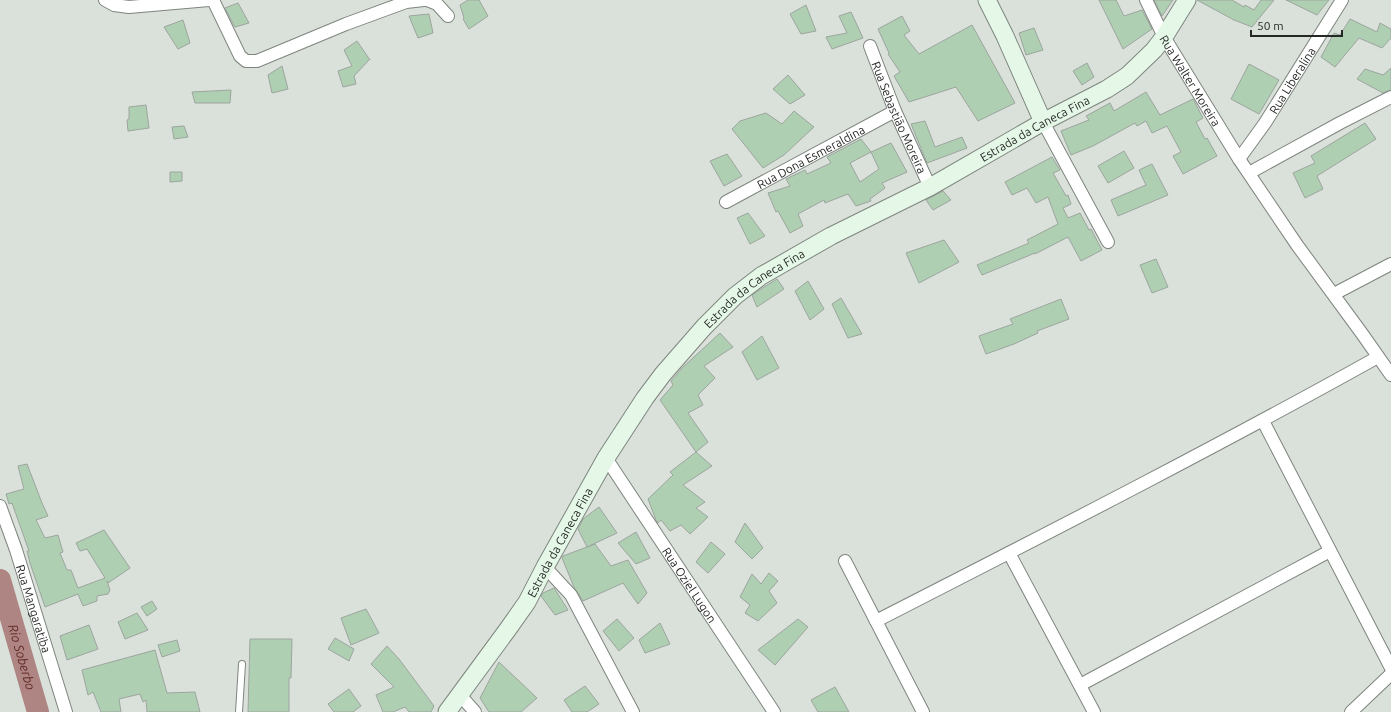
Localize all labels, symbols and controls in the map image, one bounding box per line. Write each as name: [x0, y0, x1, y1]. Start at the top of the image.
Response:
scale bar: [1251, 12, 1342, 38]
text: 50 m: [1257, 19, 1284, 32]
street label: Rua Walter Moreira: [1158, 32, 1224, 128]
street label: Rua Liberalina: [1266, 45, 1317, 116]
street label: Rua Sebastião Moreira: [870, 59, 929, 175]
street label: Estrada da Caneca Fina: [977, 93, 1092, 163]
street label: Rua Dona Esmeraldina: [754, 122, 867, 191]
street label: Estrada da Caneca Fina: [701, 246, 806, 330]
street label: Estrada da Caneca Fina: [524, 485, 595, 599]
street label: Rua Oziel Lugon: [660, 545, 719, 625]
street label: Rua Mangaratiba: [14, 563, 54, 654]
water label: Rio Soberbo: [6, 622, 38, 691]

